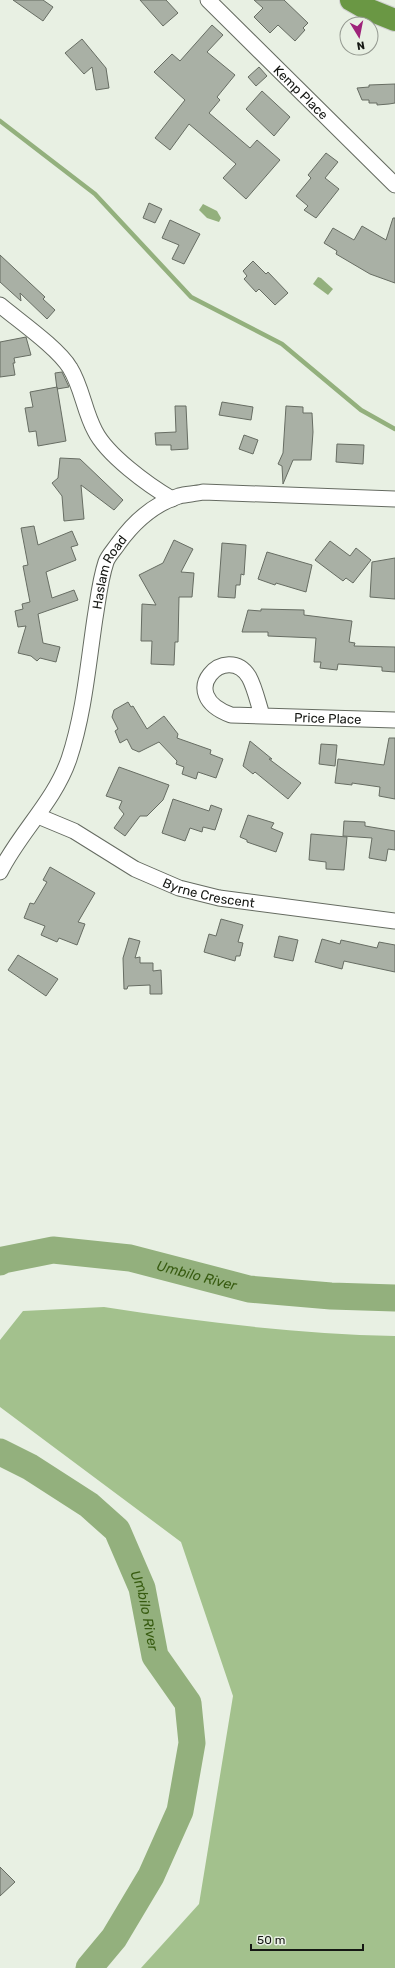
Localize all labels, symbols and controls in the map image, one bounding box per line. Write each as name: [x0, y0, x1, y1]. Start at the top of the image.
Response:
north arrow: [339, 16, 379, 56]
text: N: [356, 38, 366, 52]
street label: Kemp Place: [271, 62, 331, 122]
street label: Haslam Road: [89, 532, 130, 610]
street label: Price Place: [294, 709, 362, 726]
street label: Byrne Crescent: [161, 874, 256, 910]
water label: Umbilo River: [155, 1257, 239, 1294]
water label: Umbilo River: [127, 1568, 162, 1653]
scale bar: [251, 1926, 363, 1952]
text: 50 m: [257, 1933, 285, 1947]

